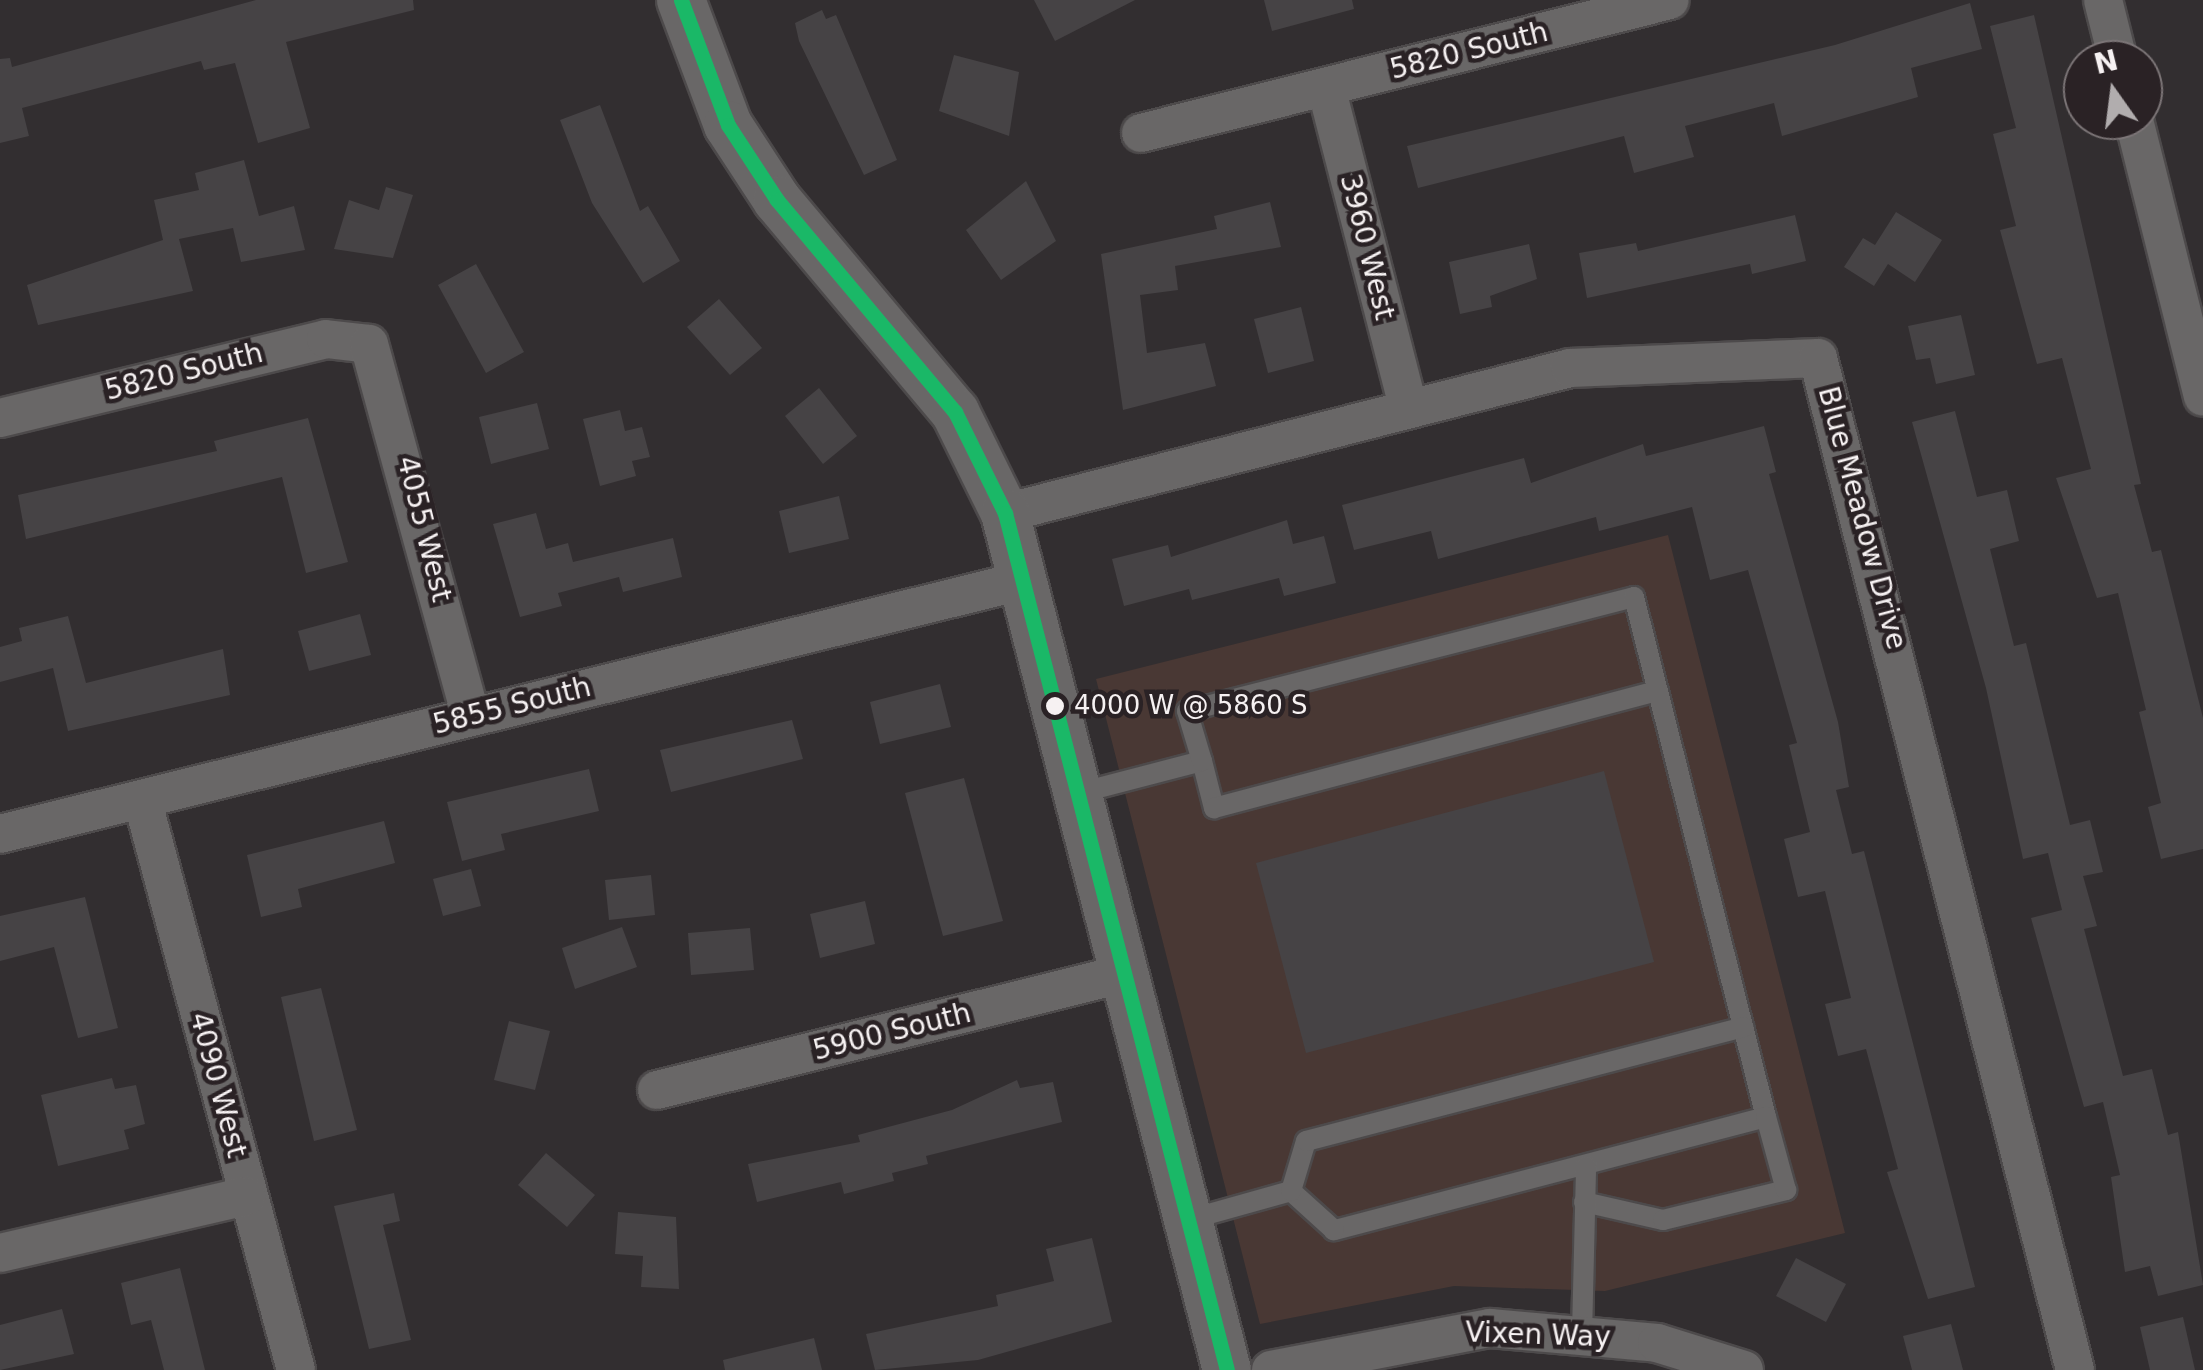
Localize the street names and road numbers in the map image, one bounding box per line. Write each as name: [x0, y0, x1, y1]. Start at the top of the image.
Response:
street label: 5820 South: [1387, 15, 1551, 87]
street label: 3960 West: [1333, 171, 1401, 323]
street label: 5820 South: [102, 336, 266, 408]
street label: Blue Meadow Drive: [1811, 383, 1913, 653]
street label: 4055 West: [390, 453, 458, 605]
street label: 5855 South: [430, 670, 594, 742]
street label: 5900 South: [810, 996, 974, 1068]
street label: 4090 West: [182, 1009, 254, 1161]
street label: Vixen Way: [1465, 1316, 1611, 1354]

